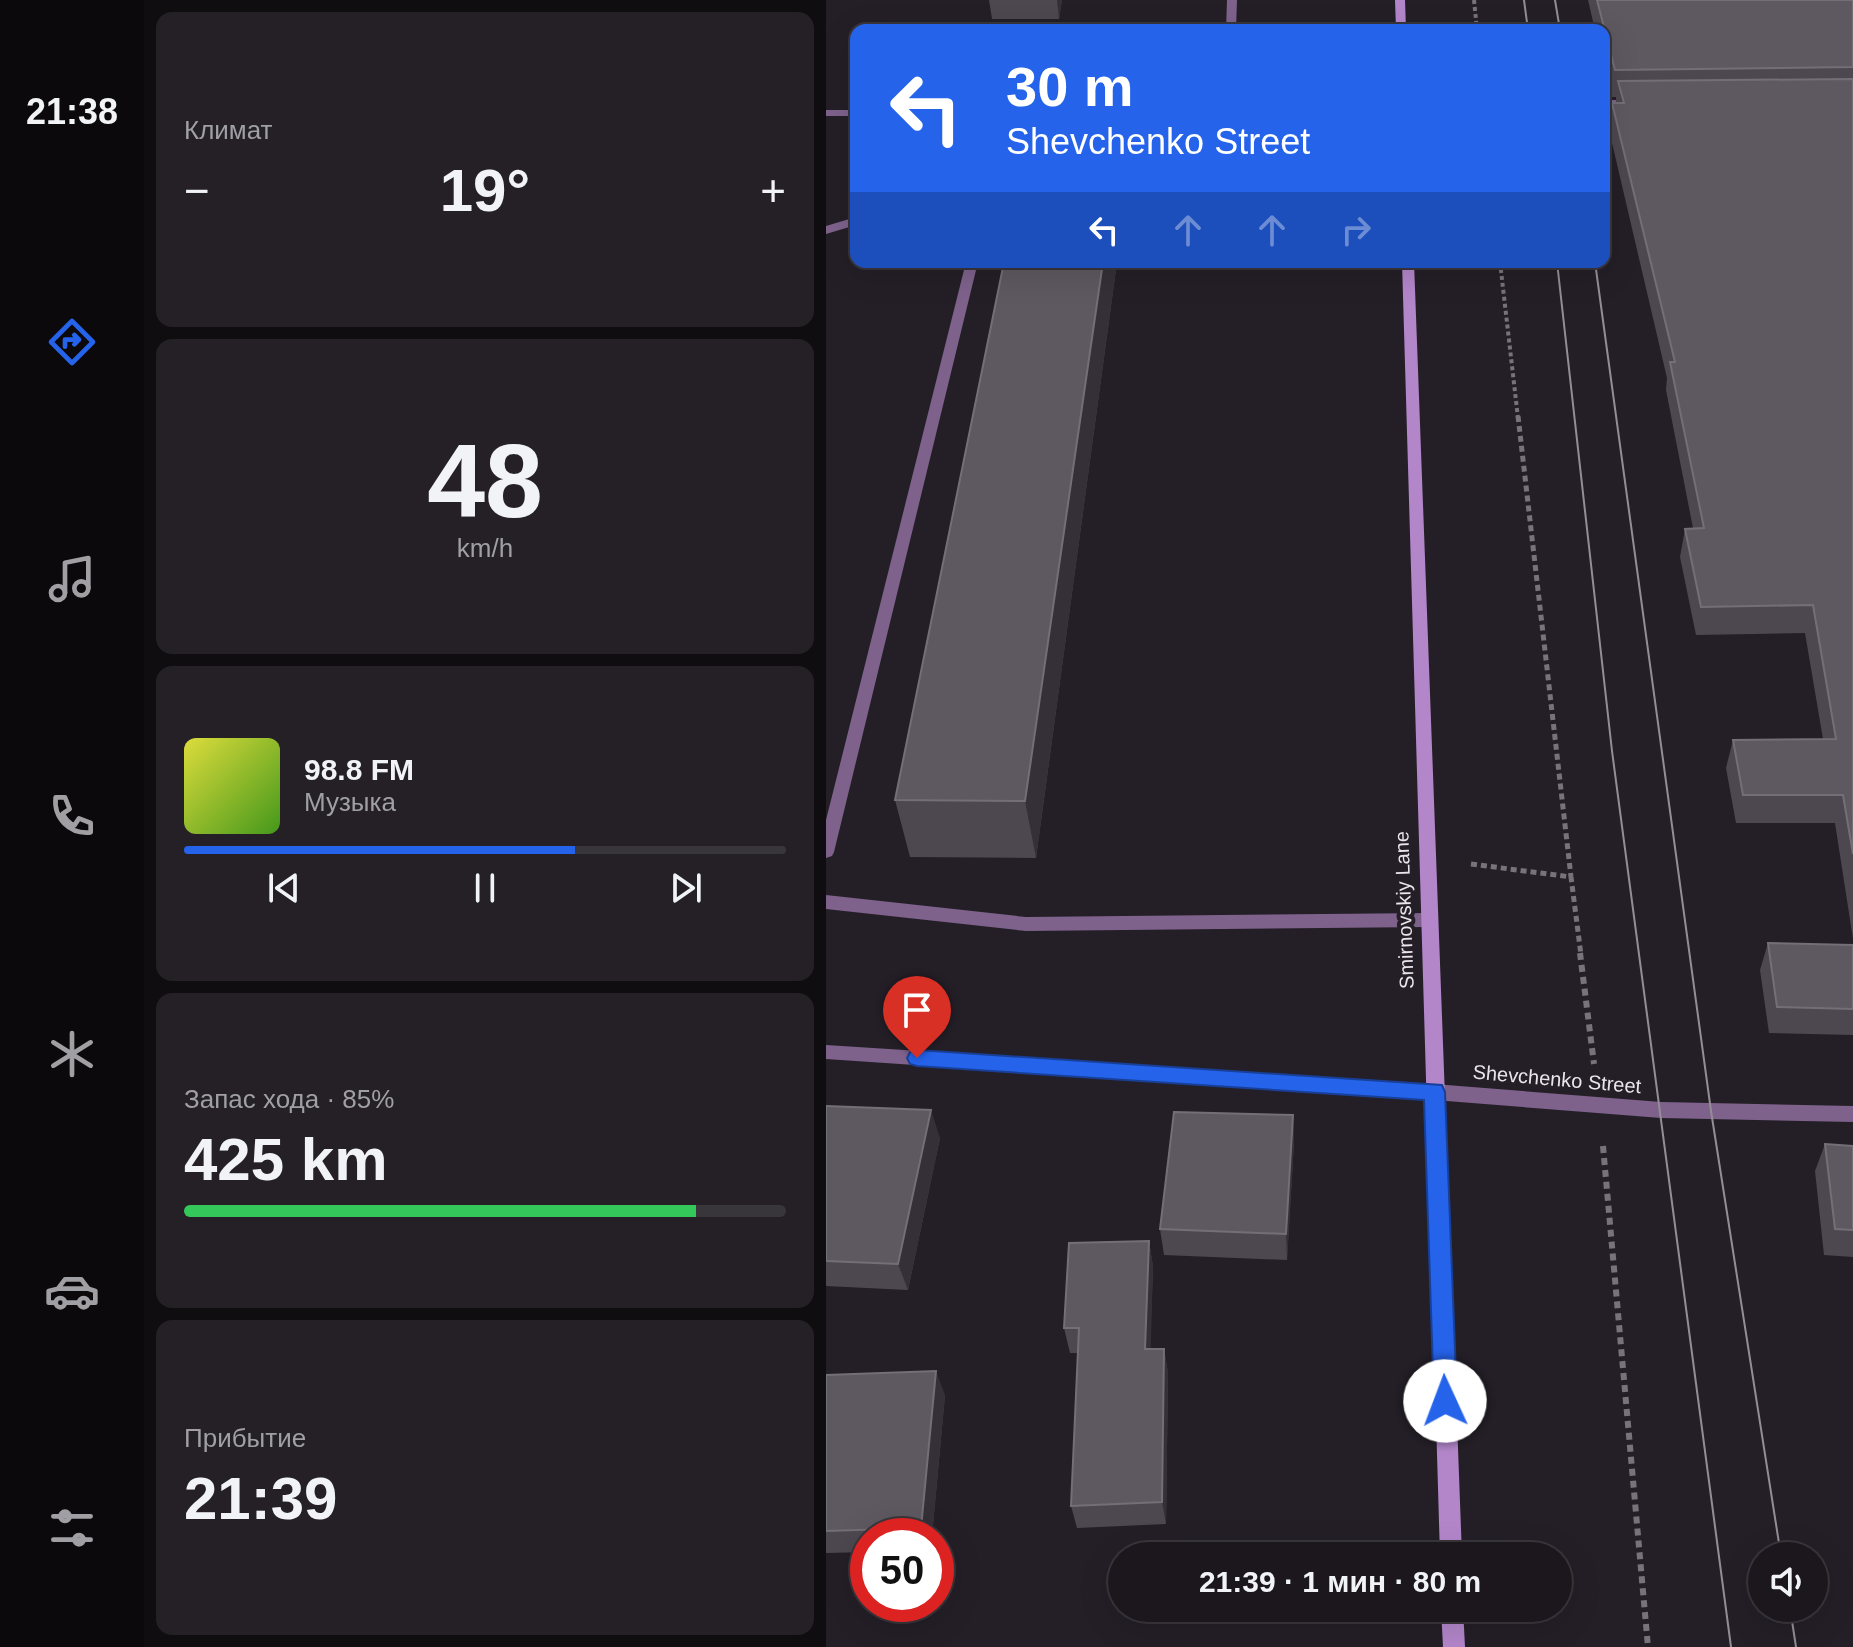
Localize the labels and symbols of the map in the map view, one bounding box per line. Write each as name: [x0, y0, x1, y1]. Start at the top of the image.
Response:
street label: Smirnovskiy Lane: [1390, 831, 1418, 989]
pin: [883, 976, 951, 1058]
street label: Shevchenko Street: [1472, 1061, 1643, 1097]
position arrow: [1403, 1359, 1487, 1443]
speed limit sign: 50: [850, 1518, 954, 1622]

